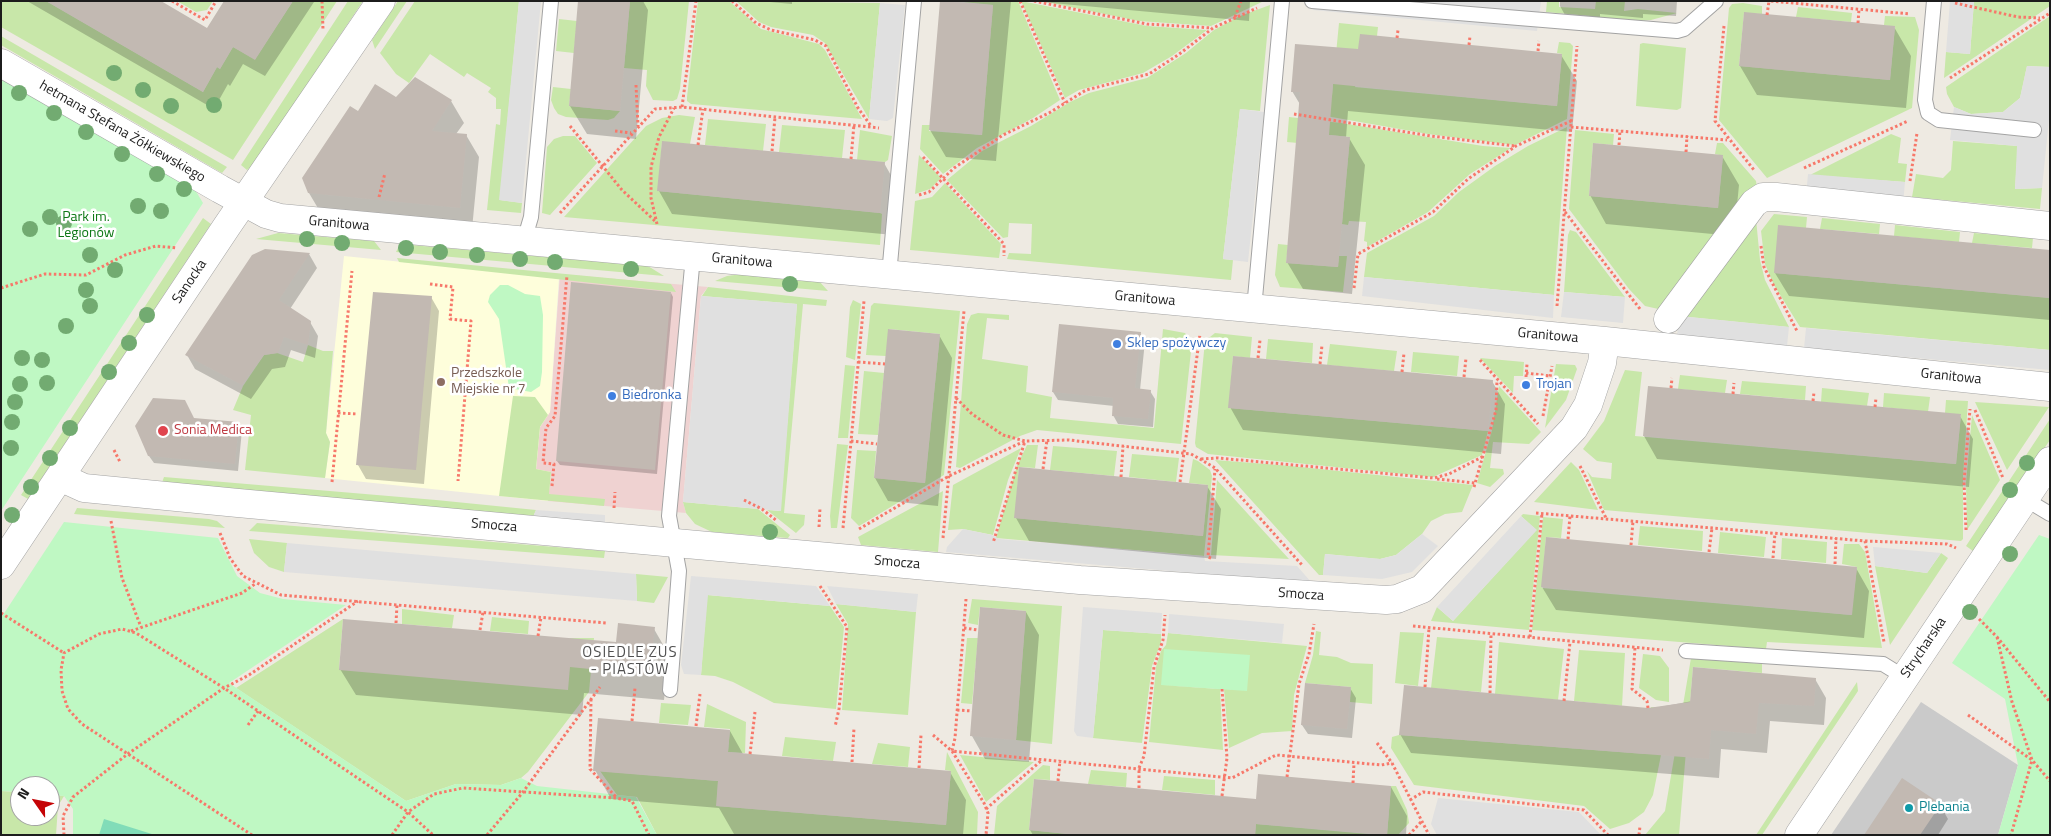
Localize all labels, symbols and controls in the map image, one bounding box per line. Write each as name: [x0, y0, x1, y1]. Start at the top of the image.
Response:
street label: hetmana Stefana Żółkiewskiego: [36, 77, 208, 187]
park label: Park im. Legionów: [58, 210, 114, 242]
street label: Granitowa: [308, 213, 370, 235]
street label: Granitowa: [711, 250, 773, 272]
street label: Sanocka: [169, 257, 211, 307]
street label: Granitowa: [1114, 288, 1176, 310]
street label: Granitowa: [1517, 325, 1579, 347]
place label: Sklep spożywczy: [1127, 336, 1226, 352]
marker: Sklep spożywczy: [1111, 338, 1123, 350]
street label: Granitowa: [1920, 365, 1982, 389]
place label: Przedszkole Miejskie nr 7: [451, 366, 526, 398]
marker: Przedszkole Miejskie nr 7: [435, 376, 447, 388]
place label: Trojan: [1536, 377, 1572, 393]
marker: Trojan: [1520, 379, 1532, 391]
place label: Biedronka: [622, 388, 681, 404]
marker: Biedronka: [606, 390, 618, 402]
place label: Sonia Medica: [174, 423, 252, 439]
marker: Sonia Medica: [156, 424, 170, 438]
street label: Smocza: [470, 516, 518, 536]
street label: Smocza: [873, 553, 921, 573]
street label: Smocza: [1277, 585, 1325, 605]
street label: Strycharska: [1898, 614, 1950, 682]
district label: OSIEDLE ZUS - PIASTÓW: [581, 644, 679, 679]
north arrow: [10, 776, 60, 826]
text: N: [11, 783, 34, 803]
place label: Plebania: [1919, 800, 1970, 816]
marker: Plebania: [1903, 802, 1915, 814]

